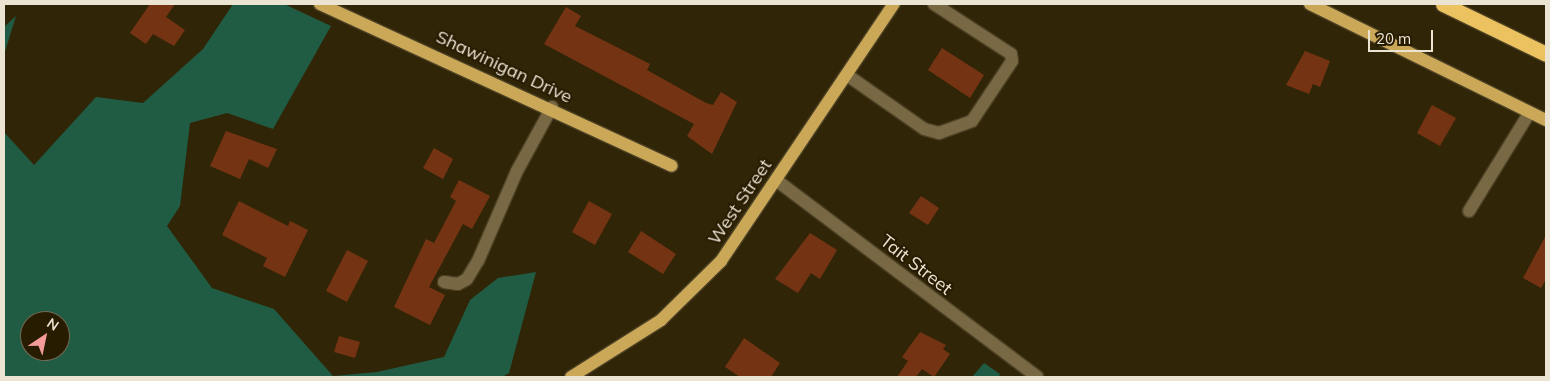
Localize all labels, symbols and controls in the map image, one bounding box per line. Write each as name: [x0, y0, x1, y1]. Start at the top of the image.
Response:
scale bar: [1370, 20, 1435, 52]
street label: Shawinigan Drive: [433, 26, 575, 108]
text: 20 m: [1376, 29, 1411, 48]
street label: West Street: [704, 155, 776, 249]
street label: Tait Street: [876, 230, 956, 300]
north arrow: [20, 311, 70, 361]
text: N: [43, 314, 62, 335]

